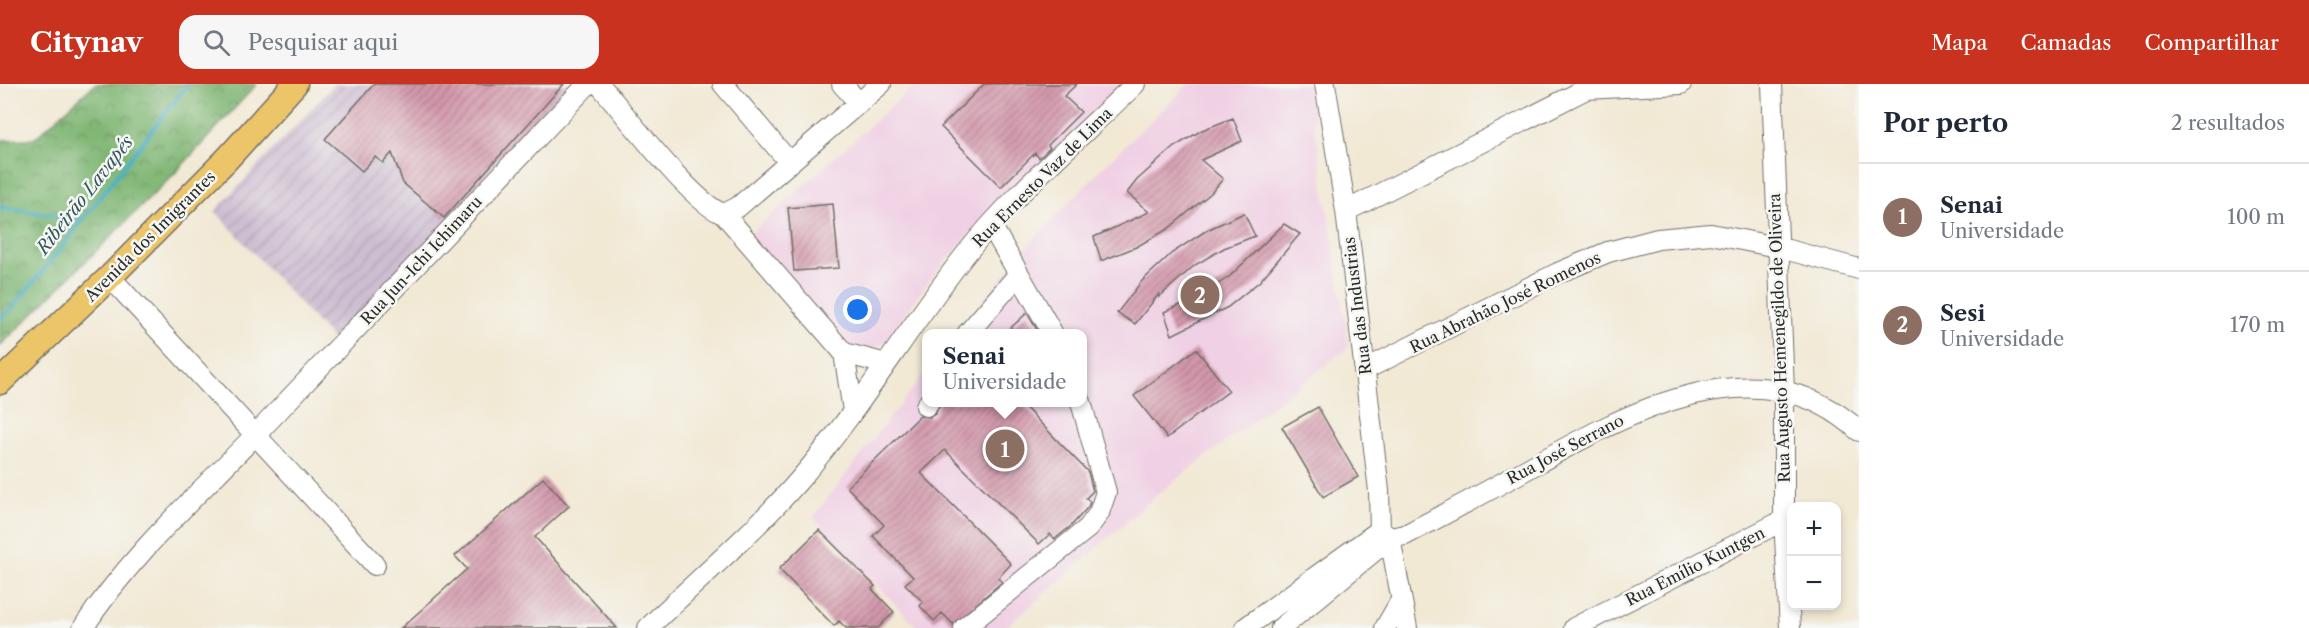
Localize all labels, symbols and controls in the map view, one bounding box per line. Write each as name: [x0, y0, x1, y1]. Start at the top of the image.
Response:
search box: [179, 15, 599, 69]
text: Citynav: [30, 25, 143, 59]
icon: search: [200, 26, 233, 59]
text: Pesquisar aqui: [248, 29, 398, 56]
text: Mapa: [1931, 30, 1987, 55]
text: Camadas: [2020, 30, 2111, 55]
text: Compartilhar: [2144, 30, 2279, 55]
street label: Rua Ernesto Vaz de Lima: [968, 103, 1116, 251]
text: Por perto: [1883, 107, 2008, 139]
text: 2 resultados: [2171, 111, 2285, 135]
water label: Ribeirão Lavapés: [31, 131, 138, 260]
street label: Avenida dos Imigrantes: [80, 166, 220, 306]
street label: Rua Jun-Ichi Ichimaru: [356, 191, 486, 329]
street label: Rua Augusto Hemenegildo de Oliveira: [1764, 192, 1794, 483]
text: Senai: [1940, 192, 2003, 219]
text: 1: [1898, 205, 1907, 229]
text: 100 m: [2227, 205, 2285, 229]
text: Universidade: [1940, 219, 2064, 243]
street label: Rua das Industrias: [1339, 236, 1375, 376]
street label: Rua Abrahão José Romenos: [1406, 247, 1604, 357]
pin: 2: [1180, 272, 1220, 318]
your location: [843, 295, 872, 324]
text: Sesi: [1940, 300, 1985, 327]
text: 2: [1897, 313, 1908, 337]
text: 170 m: [2230, 313, 2285, 337]
text: Universidade: [1940, 327, 2064, 351]
popup: [922, 329, 1087, 407]
text: Senai: [942, 343, 1005, 370]
text: Universidade: [942, 370, 1067, 394]
street label: Rua José Serrano: [1503, 410, 1627, 488]
pin: 1: [986, 426, 1024, 472]
map controls: [1787, 502, 1841, 610]
button: +: [1787, 502, 1841, 556]
street label: Rua Emílio Kuntgen: [1622, 522, 1768, 610]
button: −: [1787, 556, 1841, 610]

